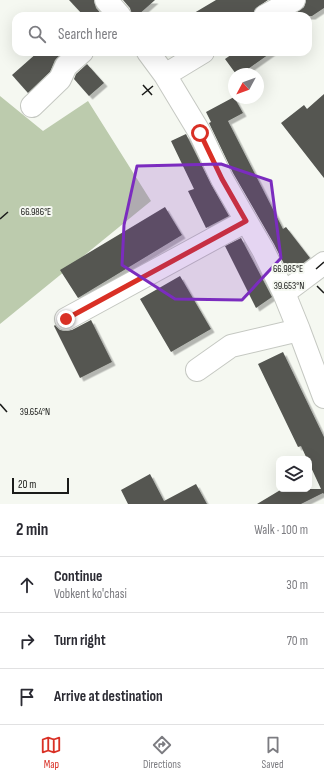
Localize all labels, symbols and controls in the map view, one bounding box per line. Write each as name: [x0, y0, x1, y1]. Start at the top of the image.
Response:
search box: [12, 12, 312, 56]
icon: search: [26, 23, 48, 45]
text: Search here: [58, 25, 118, 44]
north arrow: [228, 68, 264, 104]
route start: [191, 124, 209, 142]
text: 66.986°E: [21, 206, 51, 218]
text: 66.985°E: [273, 263, 303, 275]
text: 39.653°N: [274, 280, 304, 292]
route end: [57, 310, 75, 328]
text: 39.654°N: [20, 406, 50, 418]
map controls: [276, 456, 312, 492]
button: layers: [276, 456, 312, 492]
scale bar: [12, 476, 69, 495]
text: 20 m: [18, 478, 36, 491]
text: 2 min: [16, 520, 48, 540]
text: Walk · 100 m: [254, 522, 308, 538]
text: Continue: [54, 567, 103, 586]
icon: ahead: [16, 574, 38, 596]
text: 30 m: [286, 577, 308, 593]
text: Vobkent ko'chasi: [54, 586, 127, 602]
icon: right: [16, 630, 38, 652]
text: Turn right: [54, 631, 106, 650]
text: 70 m: [287, 633, 308, 649]
icon: arrive: [16, 686, 38, 708]
text: Arrive at destination: [54, 687, 163, 706]
tab: Map: [40, 734, 62, 771]
tab: Directions: [143, 734, 181, 771]
tab: Saved: [262, 734, 284, 771]

